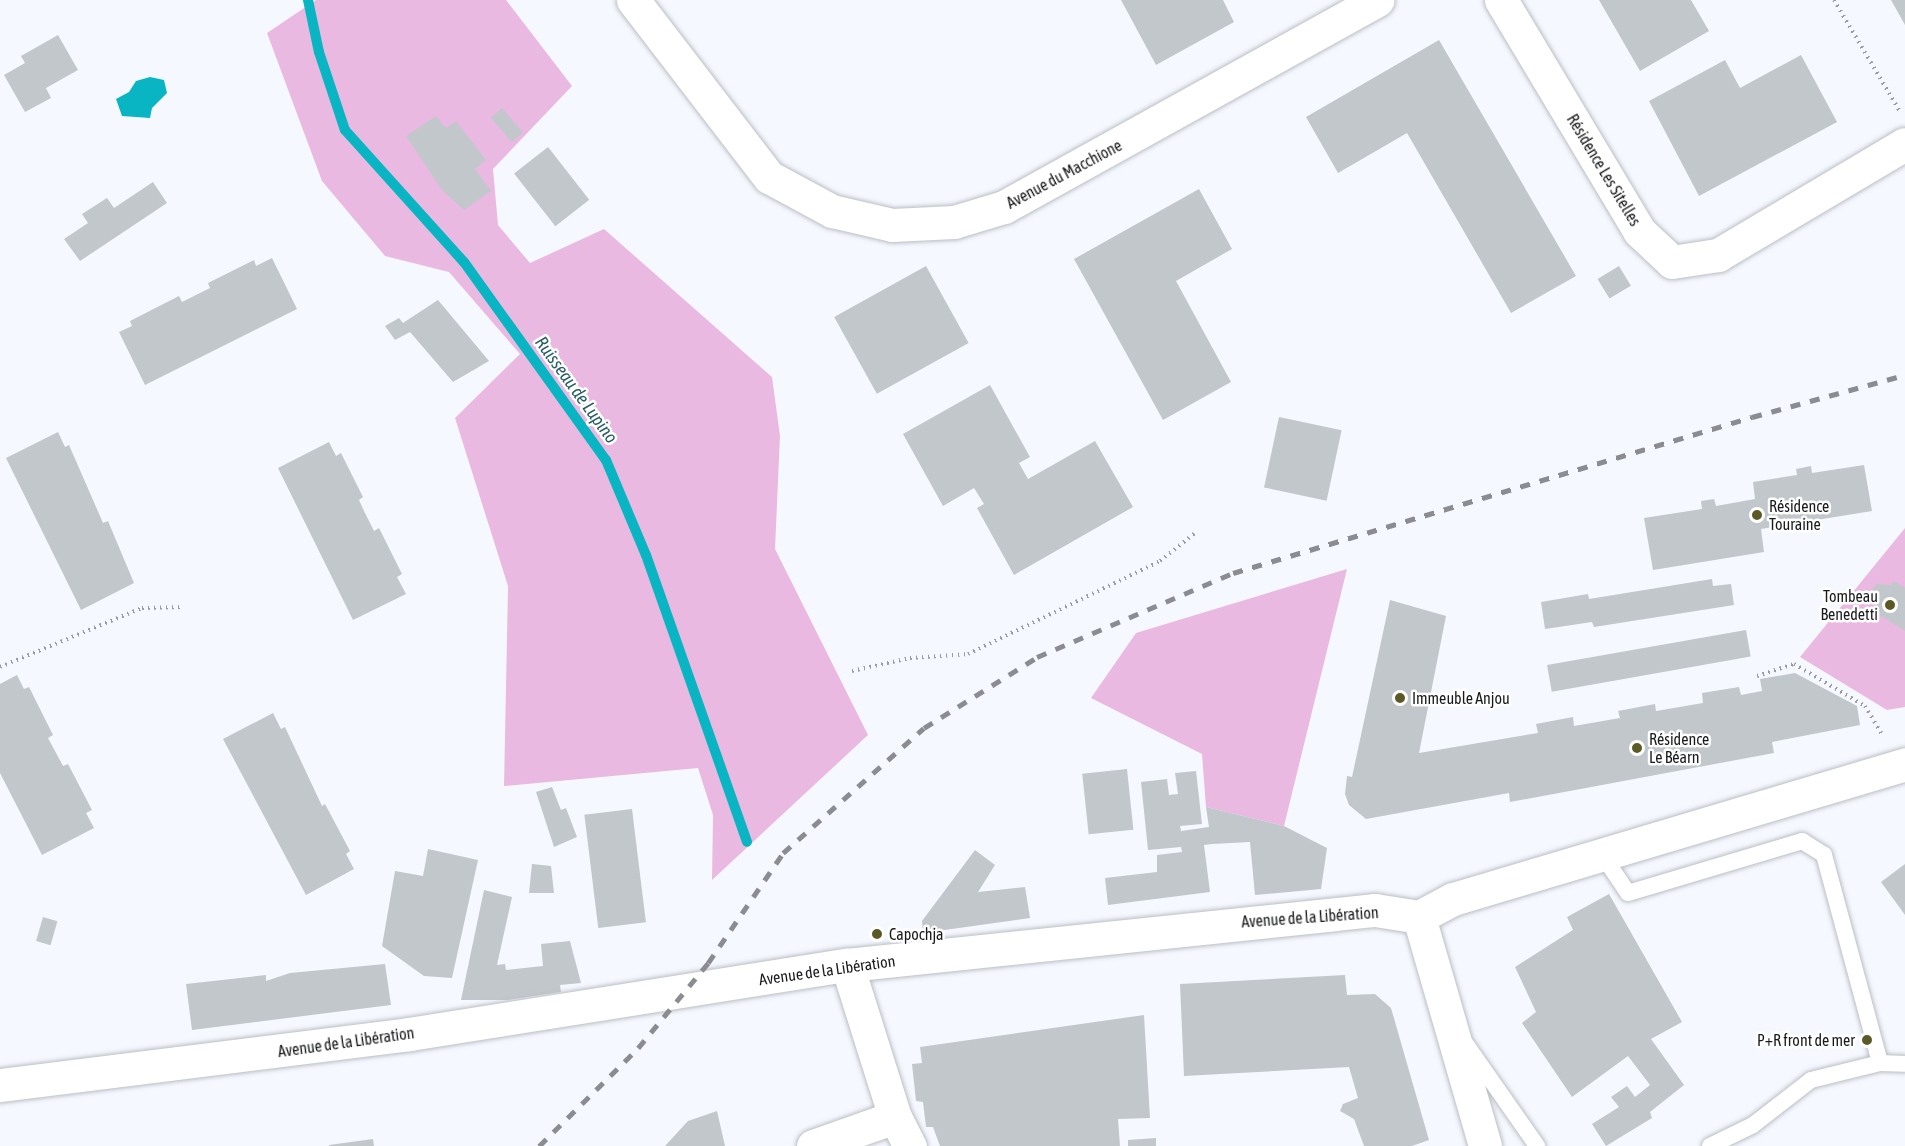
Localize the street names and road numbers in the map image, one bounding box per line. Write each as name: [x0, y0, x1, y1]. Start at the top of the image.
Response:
street label: Résidence Les Sitelles: [1563, 111, 1645, 229]
street label: Avenue du Macchione: [1003, 135, 1125, 213]
street label: Avenue de la Libération: [1241, 903, 1379, 931]
street label: Avenue de la Libération: [758, 951, 896, 989]
street label: Avenue de la Libération: [277, 1023, 415, 1061]

